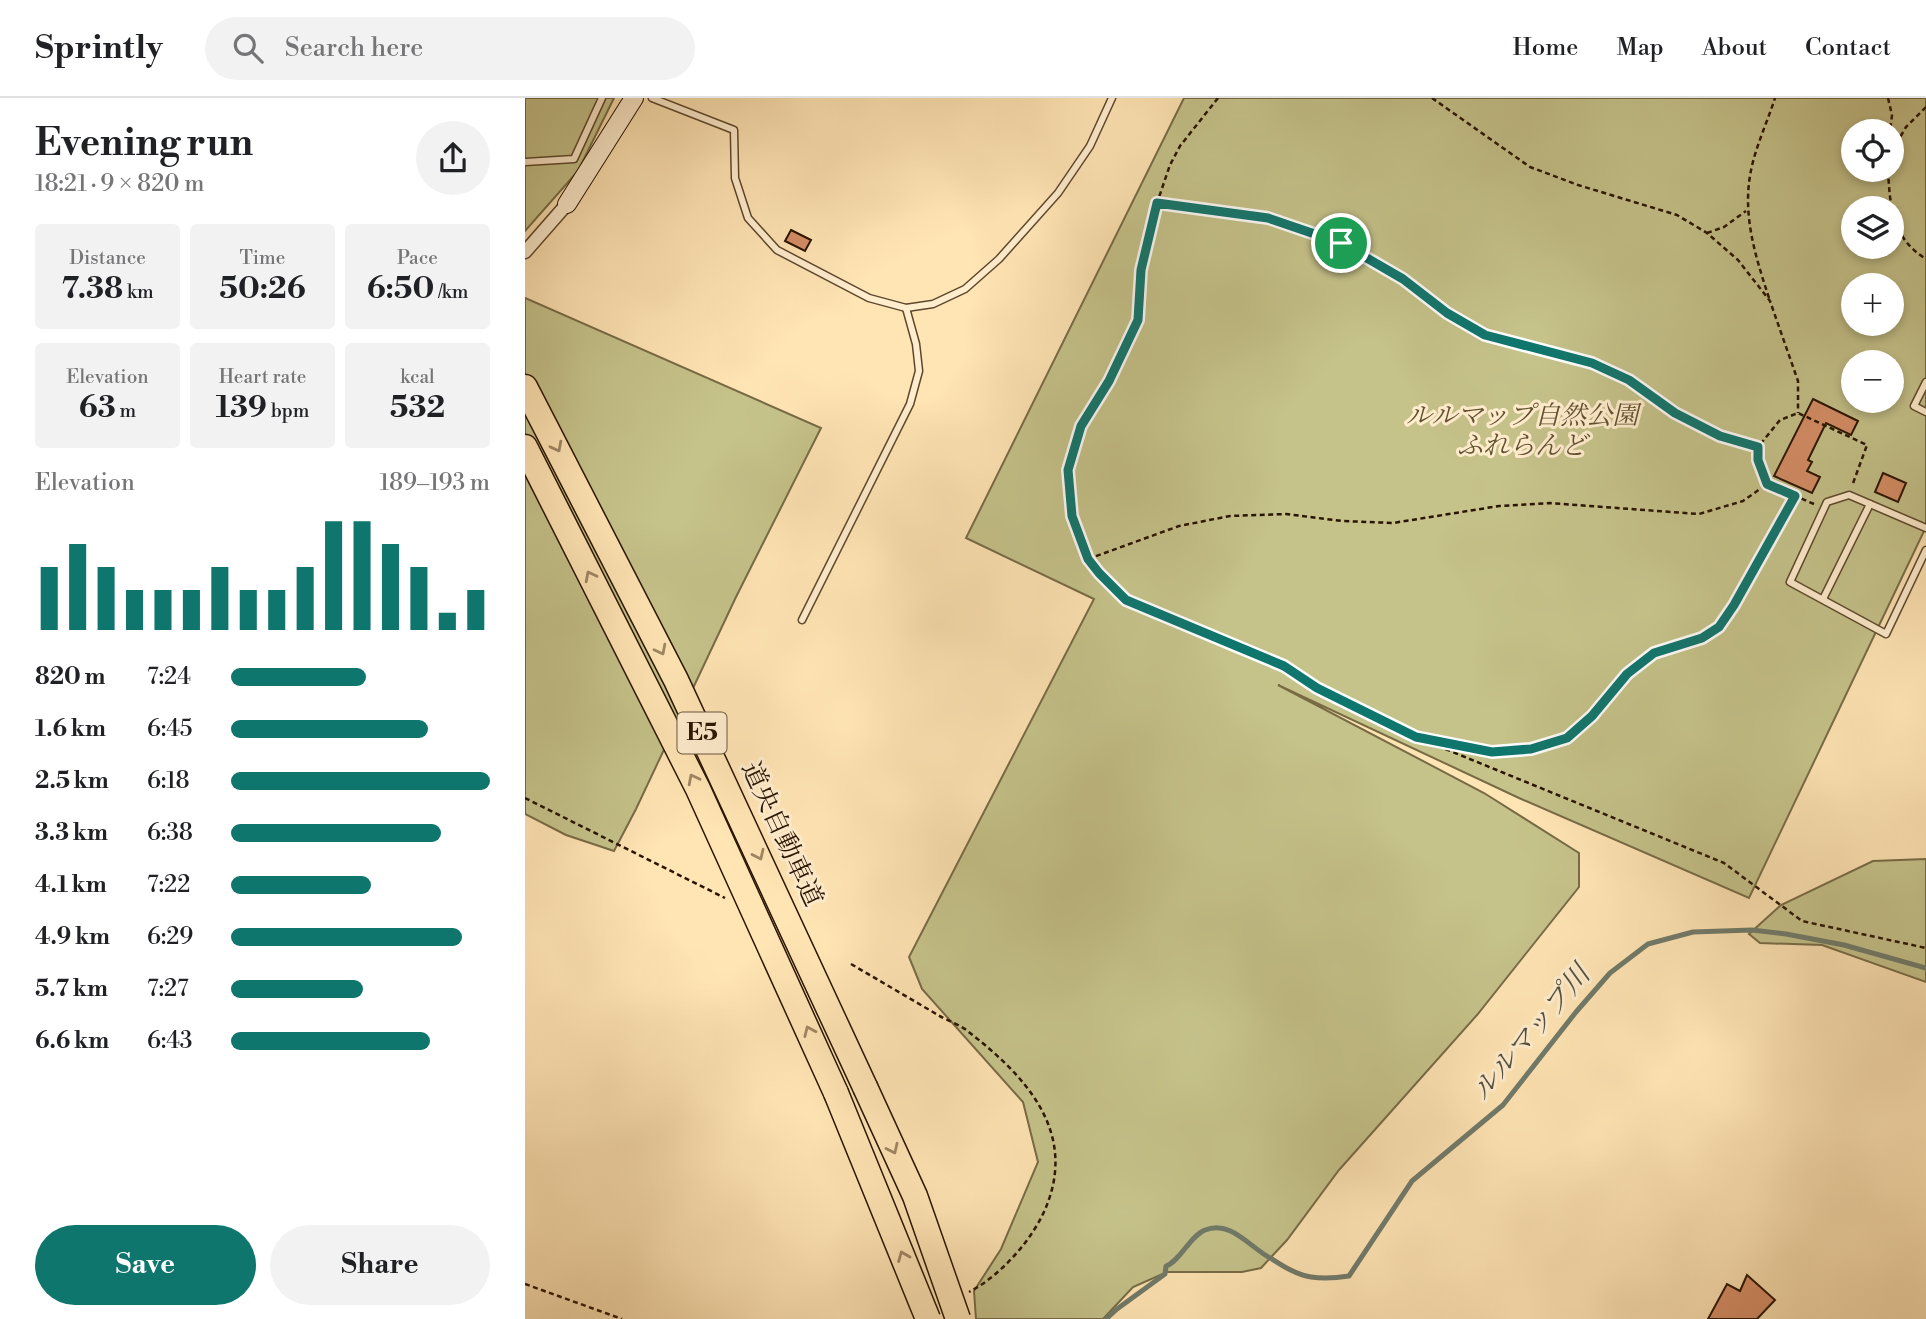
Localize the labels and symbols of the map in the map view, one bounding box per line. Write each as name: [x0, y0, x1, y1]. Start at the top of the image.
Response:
pin: [1311, 213, 1371, 273]
park label: ルルマップ自然公園 ふれらんど: [1406, 400, 1642, 462]
one-way arrow: [549, 440, 562, 452]
one-way arrow: [585, 571, 599, 584]
one-way arrow: [652, 643, 666, 655]
road number: E5: [677, 712, 727, 754]
street label: 道央自動車道: [735, 757, 829, 911]
one-way arrow: [688, 774, 702, 787]
one-way arrow: [751, 848, 765, 860]
water label: ルルマップ川: [1464, 956, 1600, 1108]
one-way arrow: [803, 1025, 817, 1038]
one-way arrow: [885, 1142, 899, 1154]
one-way arrow: [897, 1250, 911, 1262]

